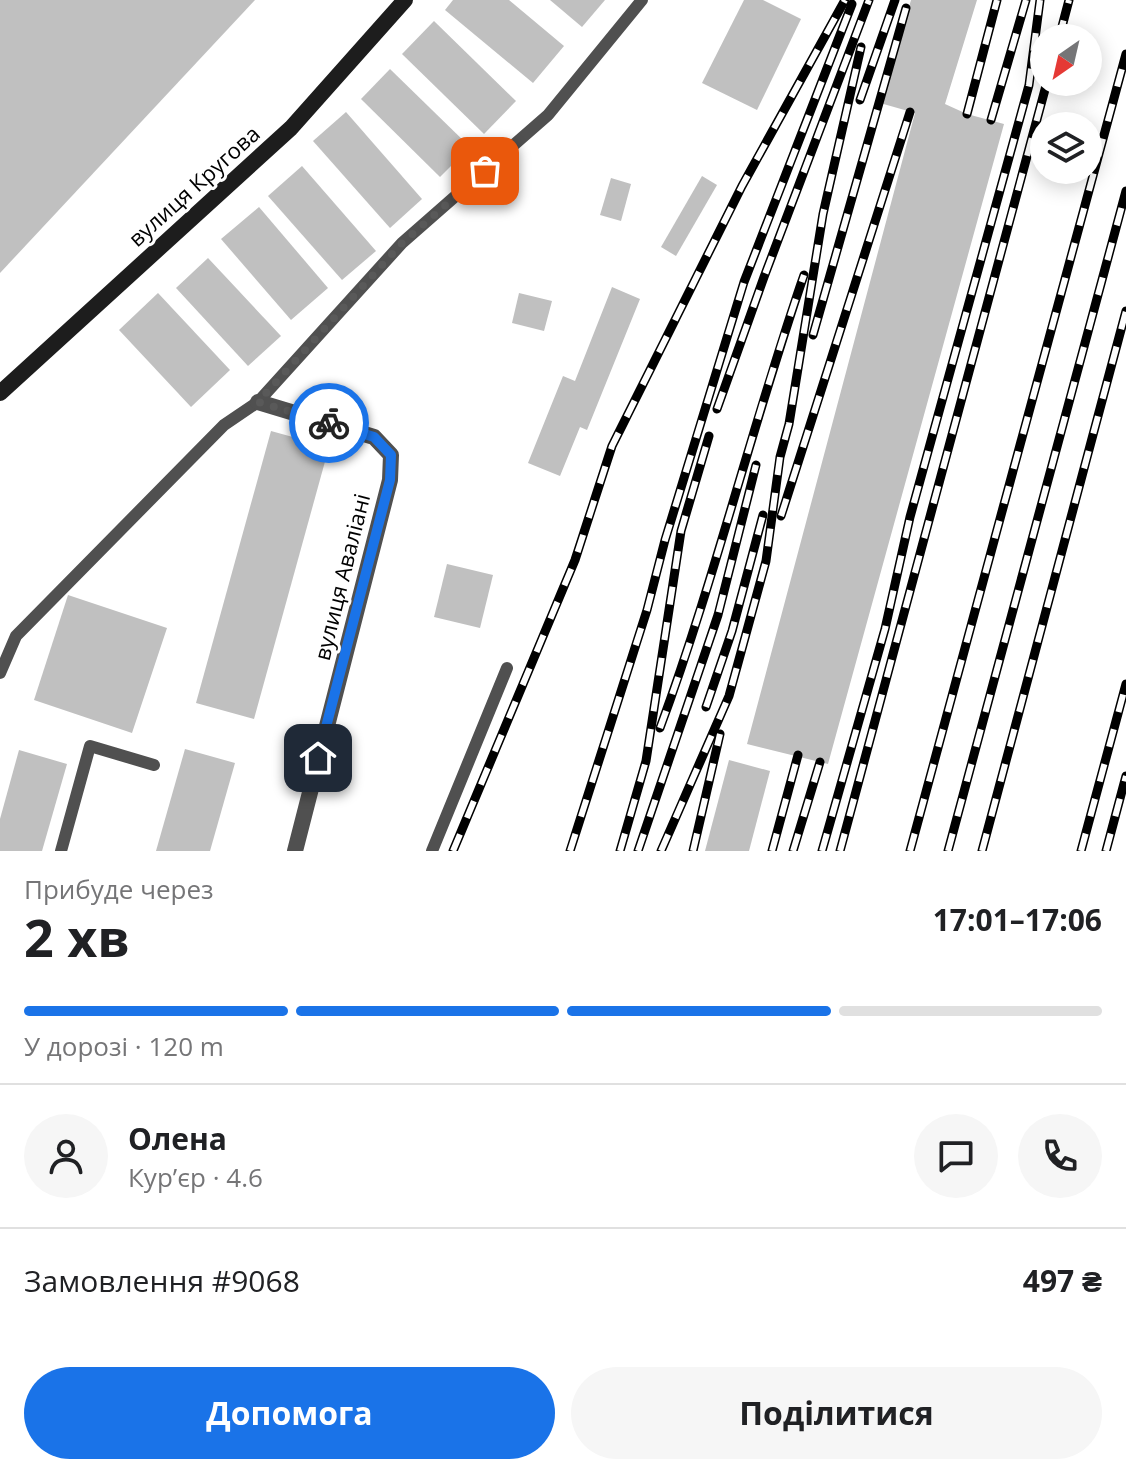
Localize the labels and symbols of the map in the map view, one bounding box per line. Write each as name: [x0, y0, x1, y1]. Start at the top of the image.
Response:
north arrow: [1030, 24, 1102, 96]
street label: вулиця Кругова: [121, 118, 266, 252]
pin: [451, 137, 519, 205]
courier: [289, 383, 369, 463]
street label: вулиця Аваліані: [306, 490, 376, 663]
pin: [284, 724, 352, 792]

